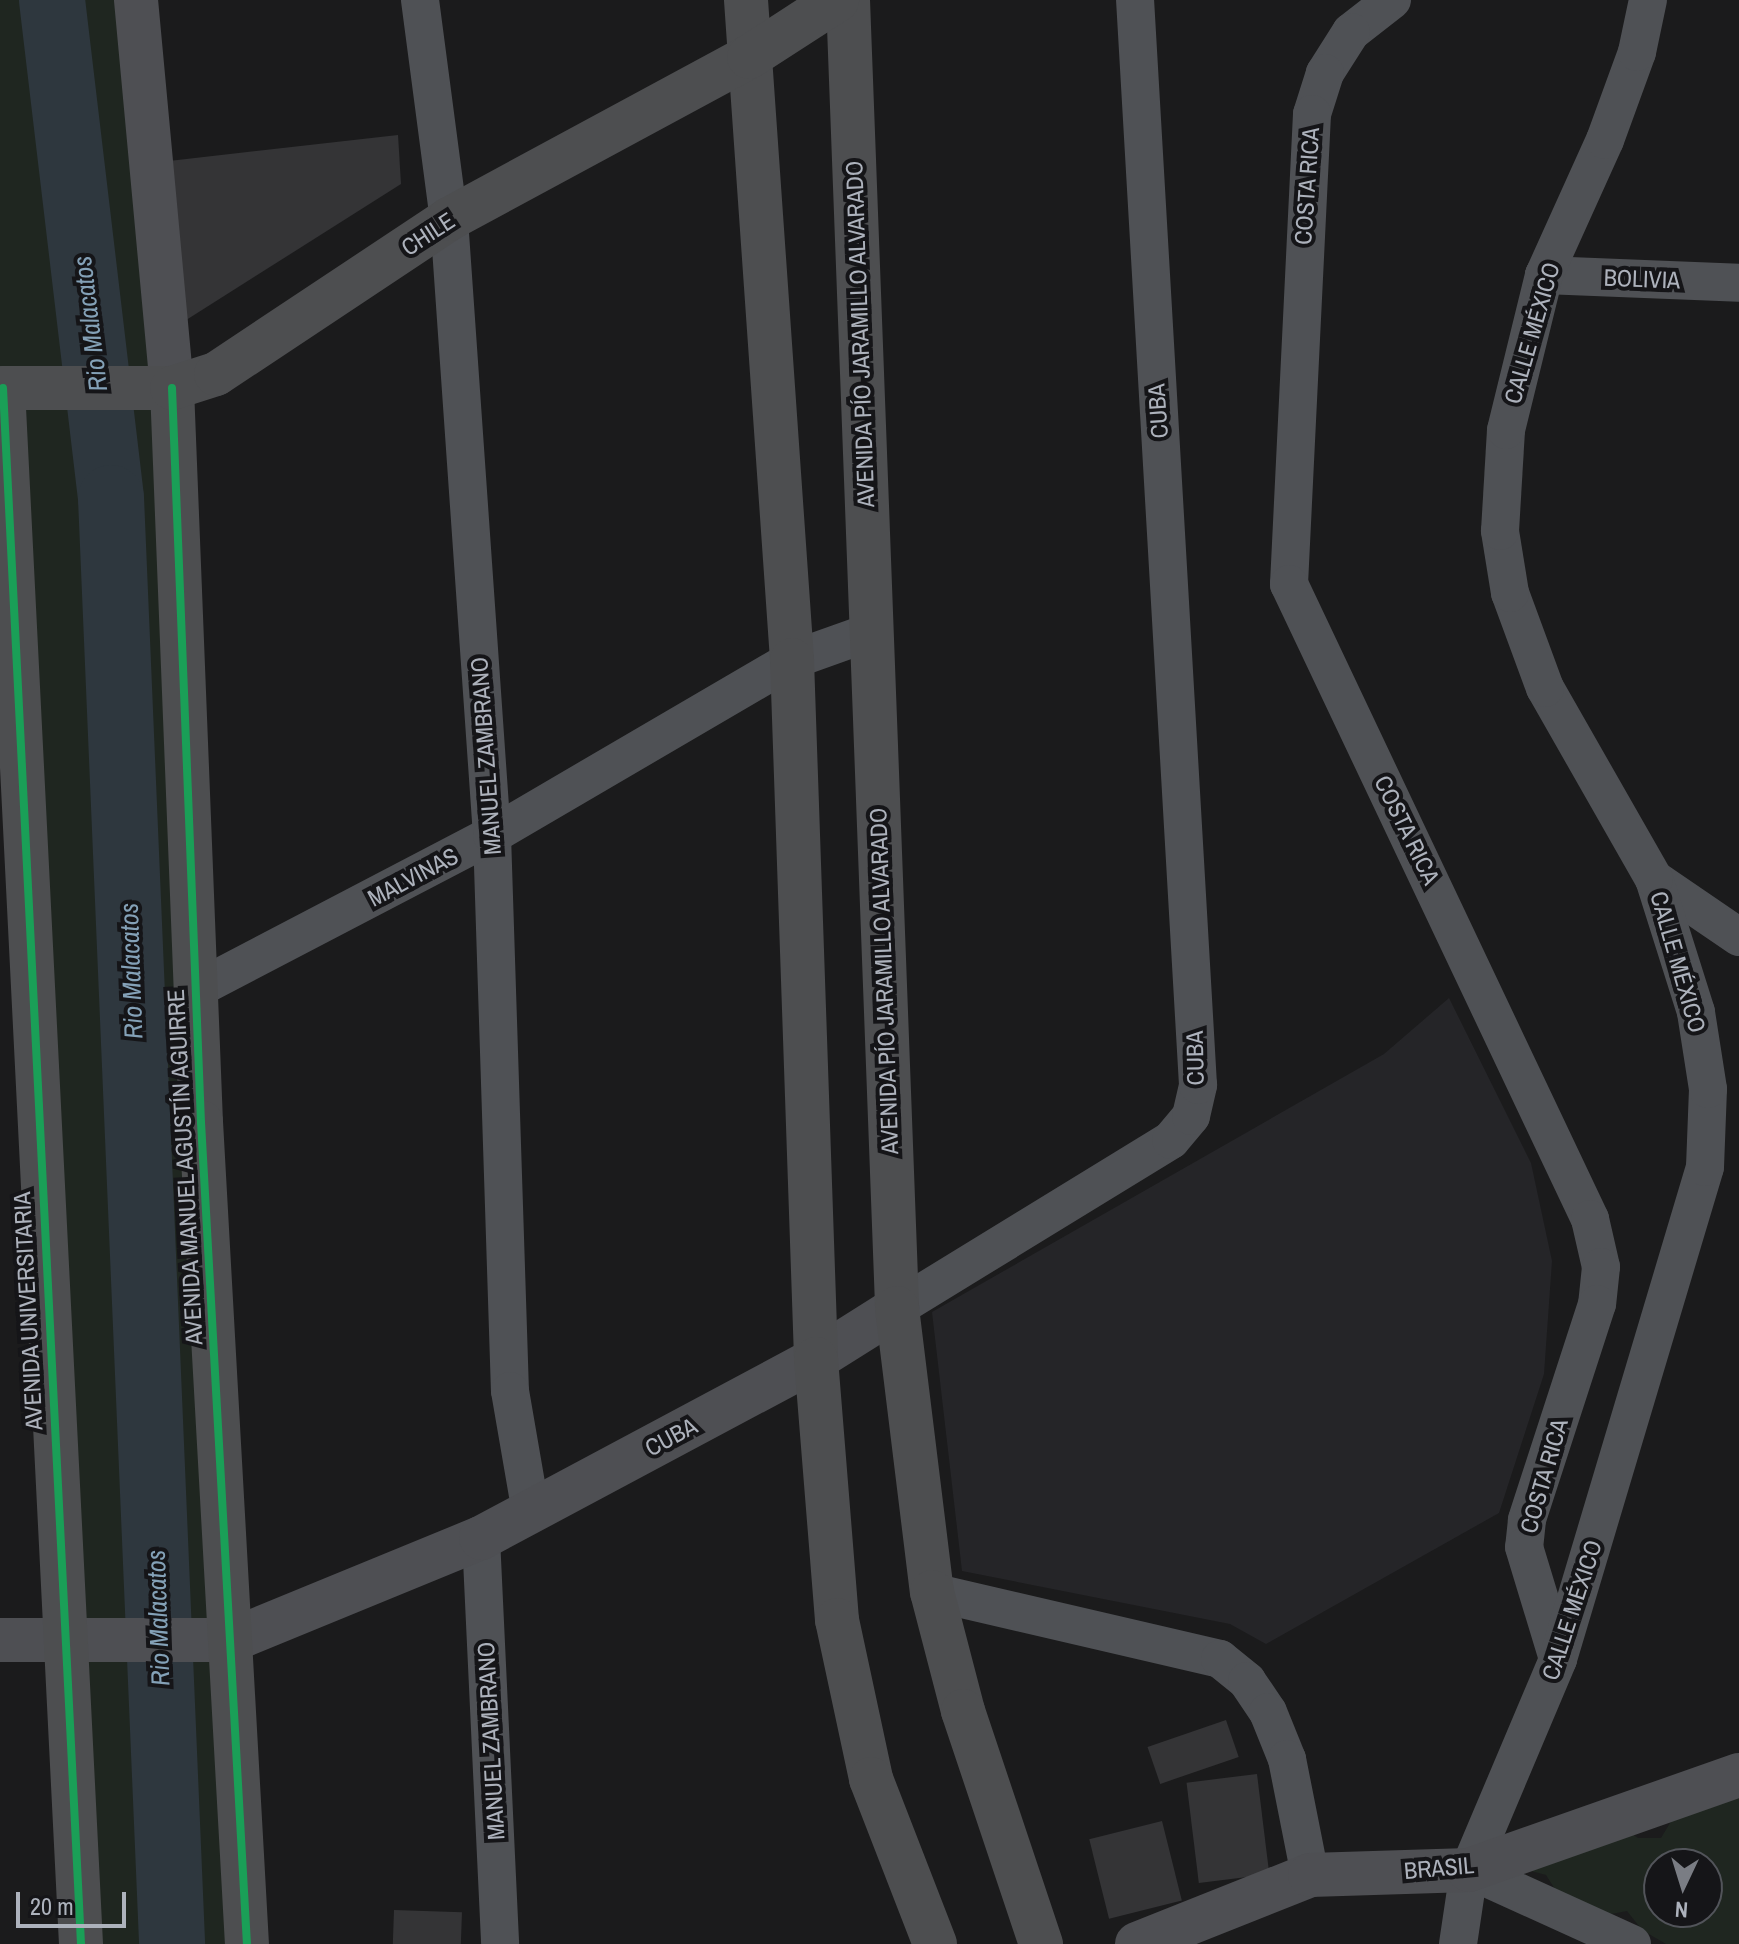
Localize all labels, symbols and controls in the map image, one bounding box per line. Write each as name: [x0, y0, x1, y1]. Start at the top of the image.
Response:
street label: COSTA RICA: [1288, 126, 1326, 246]
street label: AVENIDA PÍO JARAMILLO ALVARADO: [840, 159, 880, 509]
street label: CHILE: [396, 206, 460, 262]
water label: Rio Malacatos: [66, 254, 114, 394]
street label: CALLE MÉXICO: [1498, 259, 1566, 407]
street label: BOLIVIA: [1603, 263, 1681, 295]
street label: CUBA: [1142, 383, 1174, 439]
street label: MANUEL ZAMBRANO: [465, 656, 507, 856]
street label: COSTA RICA: [1368, 770, 1446, 890]
street label: AVENIDA PÍO JARAMILLO ALVARADO: [864, 806, 904, 1156]
street label: MALVINAS: [363, 841, 463, 913]
street label: CALLE MÉXICO: [1644, 888, 1712, 1036]
water label: Rio Malacatos: [113, 902, 149, 1040]
street label: AVENIDA MANUEL AGUSTÍN AGUIRRE: [161, 986, 209, 1348]
street label: CUBA: [1180, 1030, 1210, 1086]
street label: AVENIDA UNIVERSITARIA: [7, 1190, 49, 1432]
street label: CUBA: [640, 1411, 702, 1463]
street label: COSTA RICA: [1514, 1415, 1574, 1537]
street label: CALLE MÉXICO: [1536, 1536, 1608, 1684]
water label: Rio Malacatos: [140, 1549, 176, 1687]
street label: MANUEL ZAMBRANO: [471, 1641, 511, 1841]
north arrow: [1643, 1848, 1723, 1928]
street label: BRASIL: [1403, 1851, 1475, 1885]
scale bar: [20, 1876, 130, 1926]
text: 20 m: [30, 1890, 74, 1922]
text: N: [1674, 1895, 1689, 1925]

